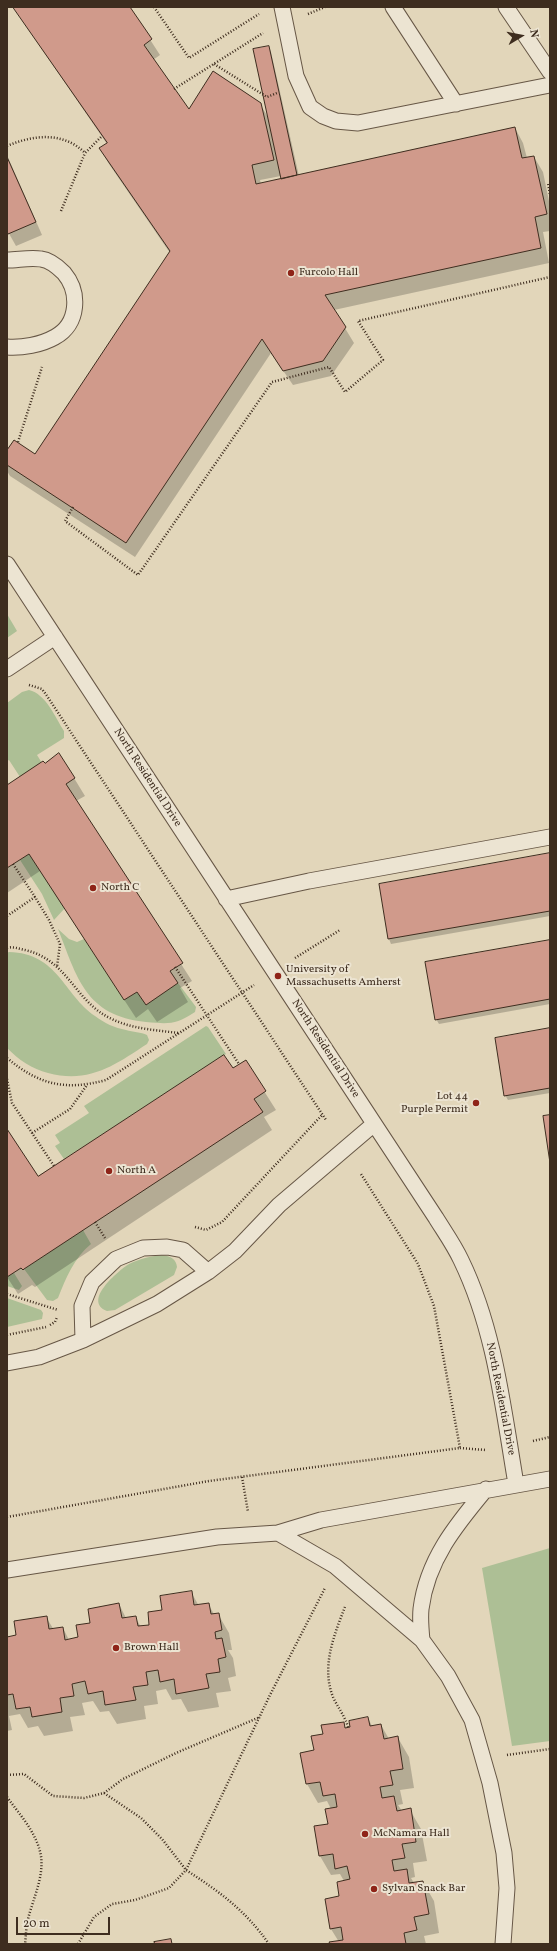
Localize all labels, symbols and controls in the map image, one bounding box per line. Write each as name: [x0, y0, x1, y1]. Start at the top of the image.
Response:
north arrow: [501, 16, 541, 56]
text: N: [525, 29, 541, 39]
place label: Furcolo Hall: [299, 266, 358, 280]
marker: Furcolo Hall: [286, 268, 296, 278]
street label: North Residential Drive: [110, 726, 184, 830]
place label: North C: [101, 881, 139, 895]
marker: North C: [88, 883, 98, 893]
place label: University of Massachusetts Amherst: [286, 963, 401, 989]
marker: University of Massachusetts Amherst: [273, 971, 283, 981]
street label: North Residential Drive: [288, 997, 362, 1101]
place label: Lot 44 Purple Permit: [401, 1090, 468, 1116]
marker: Lot 44 Purple Permit: [471, 1098, 481, 1108]
place label: North A: [117, 1164, 156, 1178]
marker: North A: [104, 1166, 114, 1176]
street label: North Residential Drive: [483, 1341, 517, 1457]
place label: Brown Hall: [124, 1641, 179, 1655]
marker: Brown Hall: [111, 1643, 121, 1653]
place label: McNamara Hall: [373, 1827, 449, 1841]
marker: McNamara Hall: [360, 1829, 370, 1839]
place label: Sylvan Snack Bar: [382, 1882, 465, 1896]
marker: Sylvan Snack Bar: [369, 1884, 379, 1894]
scale bar: [18, 1909, 112, 1935]
text: 20 m: [23, 1916, 50, 1932]

